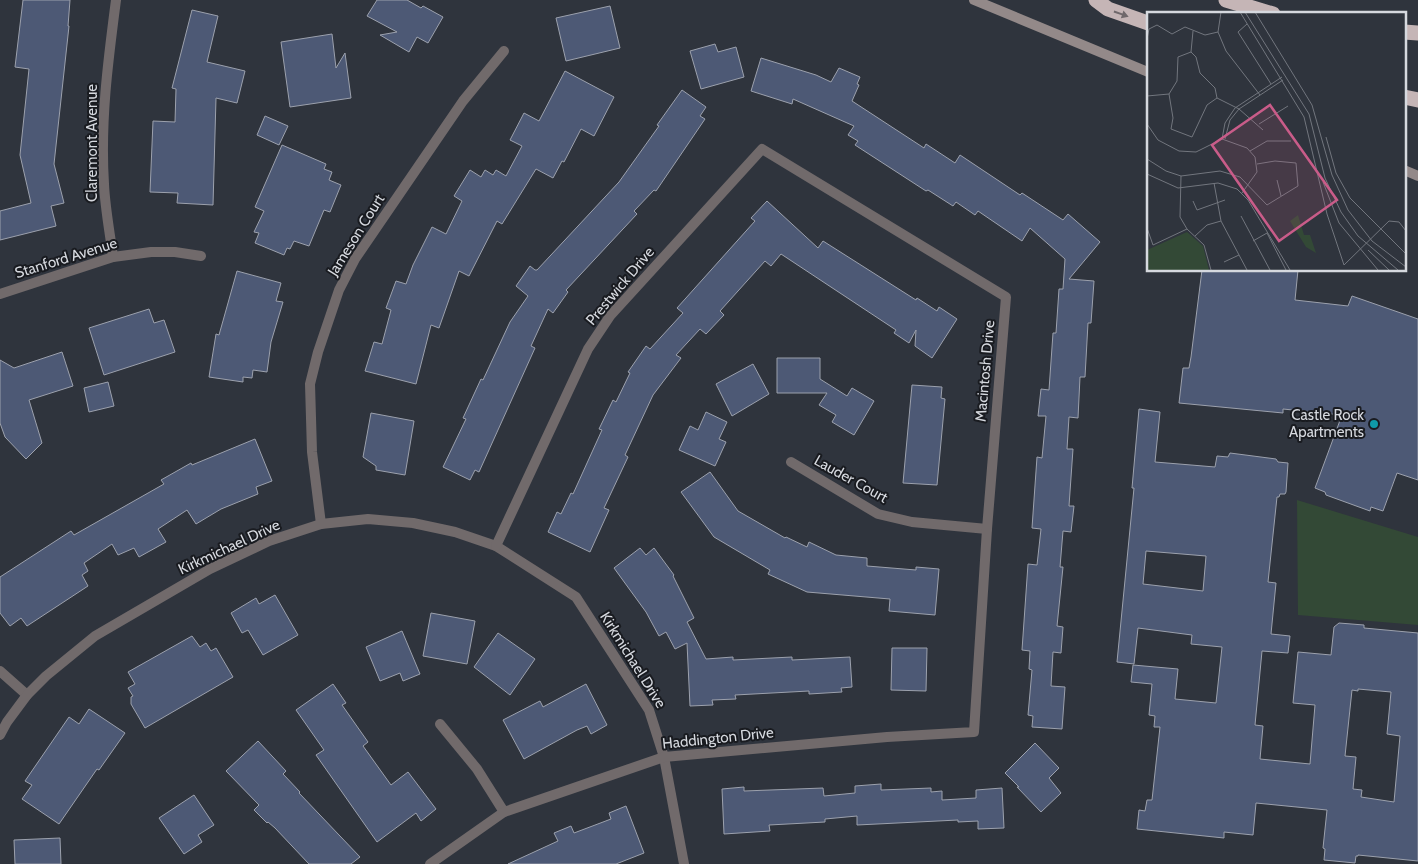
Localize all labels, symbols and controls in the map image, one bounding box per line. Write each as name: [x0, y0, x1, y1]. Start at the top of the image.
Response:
one-way arrow: [1114, 10, 1129, 18]
inset map: [1147, 12, 1406, 271]
street label: Claremont Avenue: [83, 84, 101, 202]
street label: Jameson Court: [323, 191, 388, 280]
street label: Stanford Avenue: [13, 234, 120, 282]
street label: Prestwick Drive: [582, 243, 658, 329]
street label: Macintosh Drive: [972, 319, 998, 423]
place label: Castle Rock Apartments: [1289, 406, 1364, 441]
marker: Castle Rock Apartments: [1368, 418, 1380, 430]
street label: Lauder Court: [811, 451, 891, 507]
street label: Kirkmichael Drive: [175, 515, 283, 578]
street label: Kirkmichael Drive: [596, 608, 670, 712]
street label: Haddington Drive: [661, 723, 775, 753]

